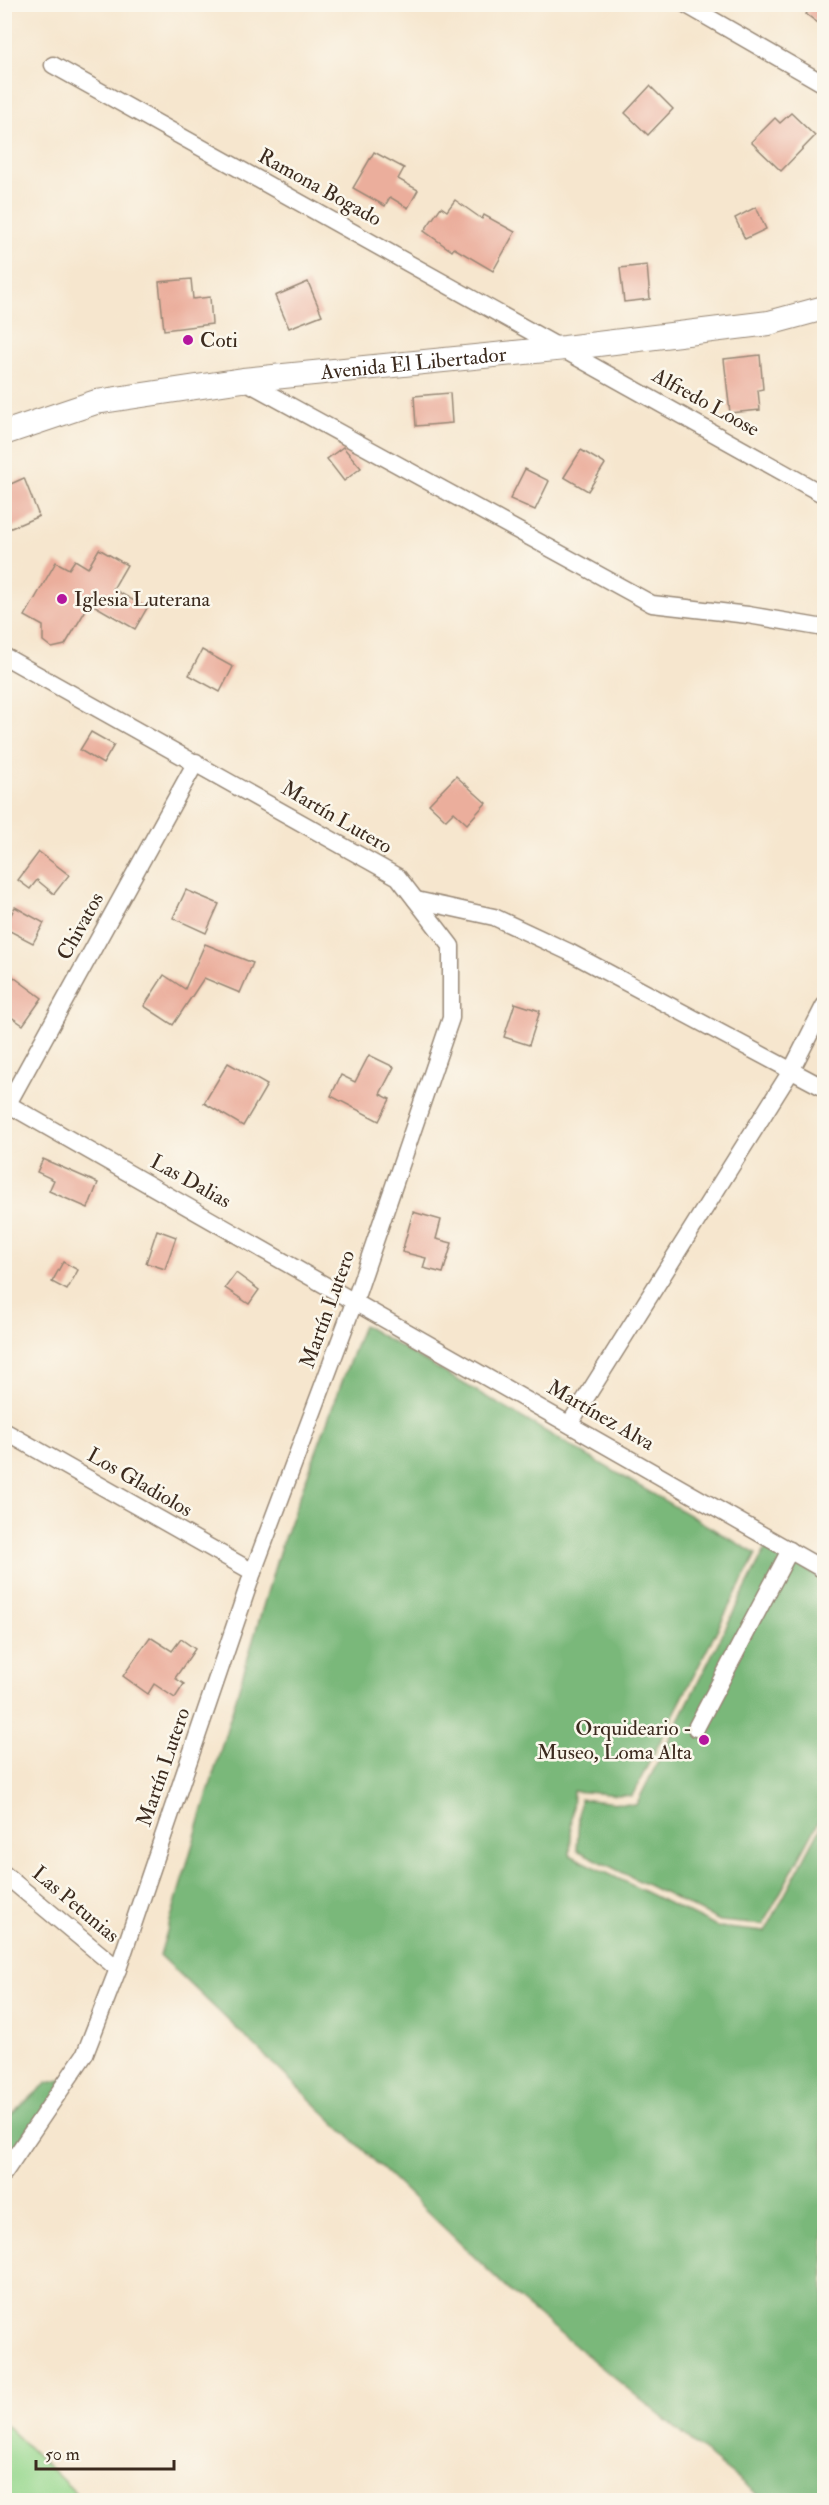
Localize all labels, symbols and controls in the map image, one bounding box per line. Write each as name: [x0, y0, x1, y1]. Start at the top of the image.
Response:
street label: Ramona Bogado: [253, 142, 386, 232]
place label: Coti: [200, 327, 238, 354]
marker: Coti: [181, 333, 195, 347]
street label: Avenida El Libertador: [318, 341, 508, 386]
street label: Alfredo Loose: [647, 361, 764, 443]
place label: Iglesia Luterana: [74, 586, 211, 613]
marker: Iglesia Luterana: [55, 592, 69, 606]
street label: Martín Lutero: [276, 775, 397, 860]
street label: Chivatos: [51, 888, 110, 965]
street label: Las Dalias: [146, 1148, 236, 1215]
street label: Martín Lutero: [294, 1246, 361, 1372]
street label: Martínez Alva: [542, 1374, 660, 1457]
street label: Los Gladiolos: [82, 1441, 197, 1523]
street label: Martín Lutero: [131, 1704, 196, 1830]
place label: Orquideario - Museo, Loma Alta: [537, 1715, 692, 1766]
marker: Orquideario - Museo, Loma Alta: [697, 1733, 711, 1747]
street label: Las Petunias: [26, 1860, 125, 1949]
scale bar: [36, 2433, 174, 2471]
text: 50 m: [45, 2443, 80, 2466]

